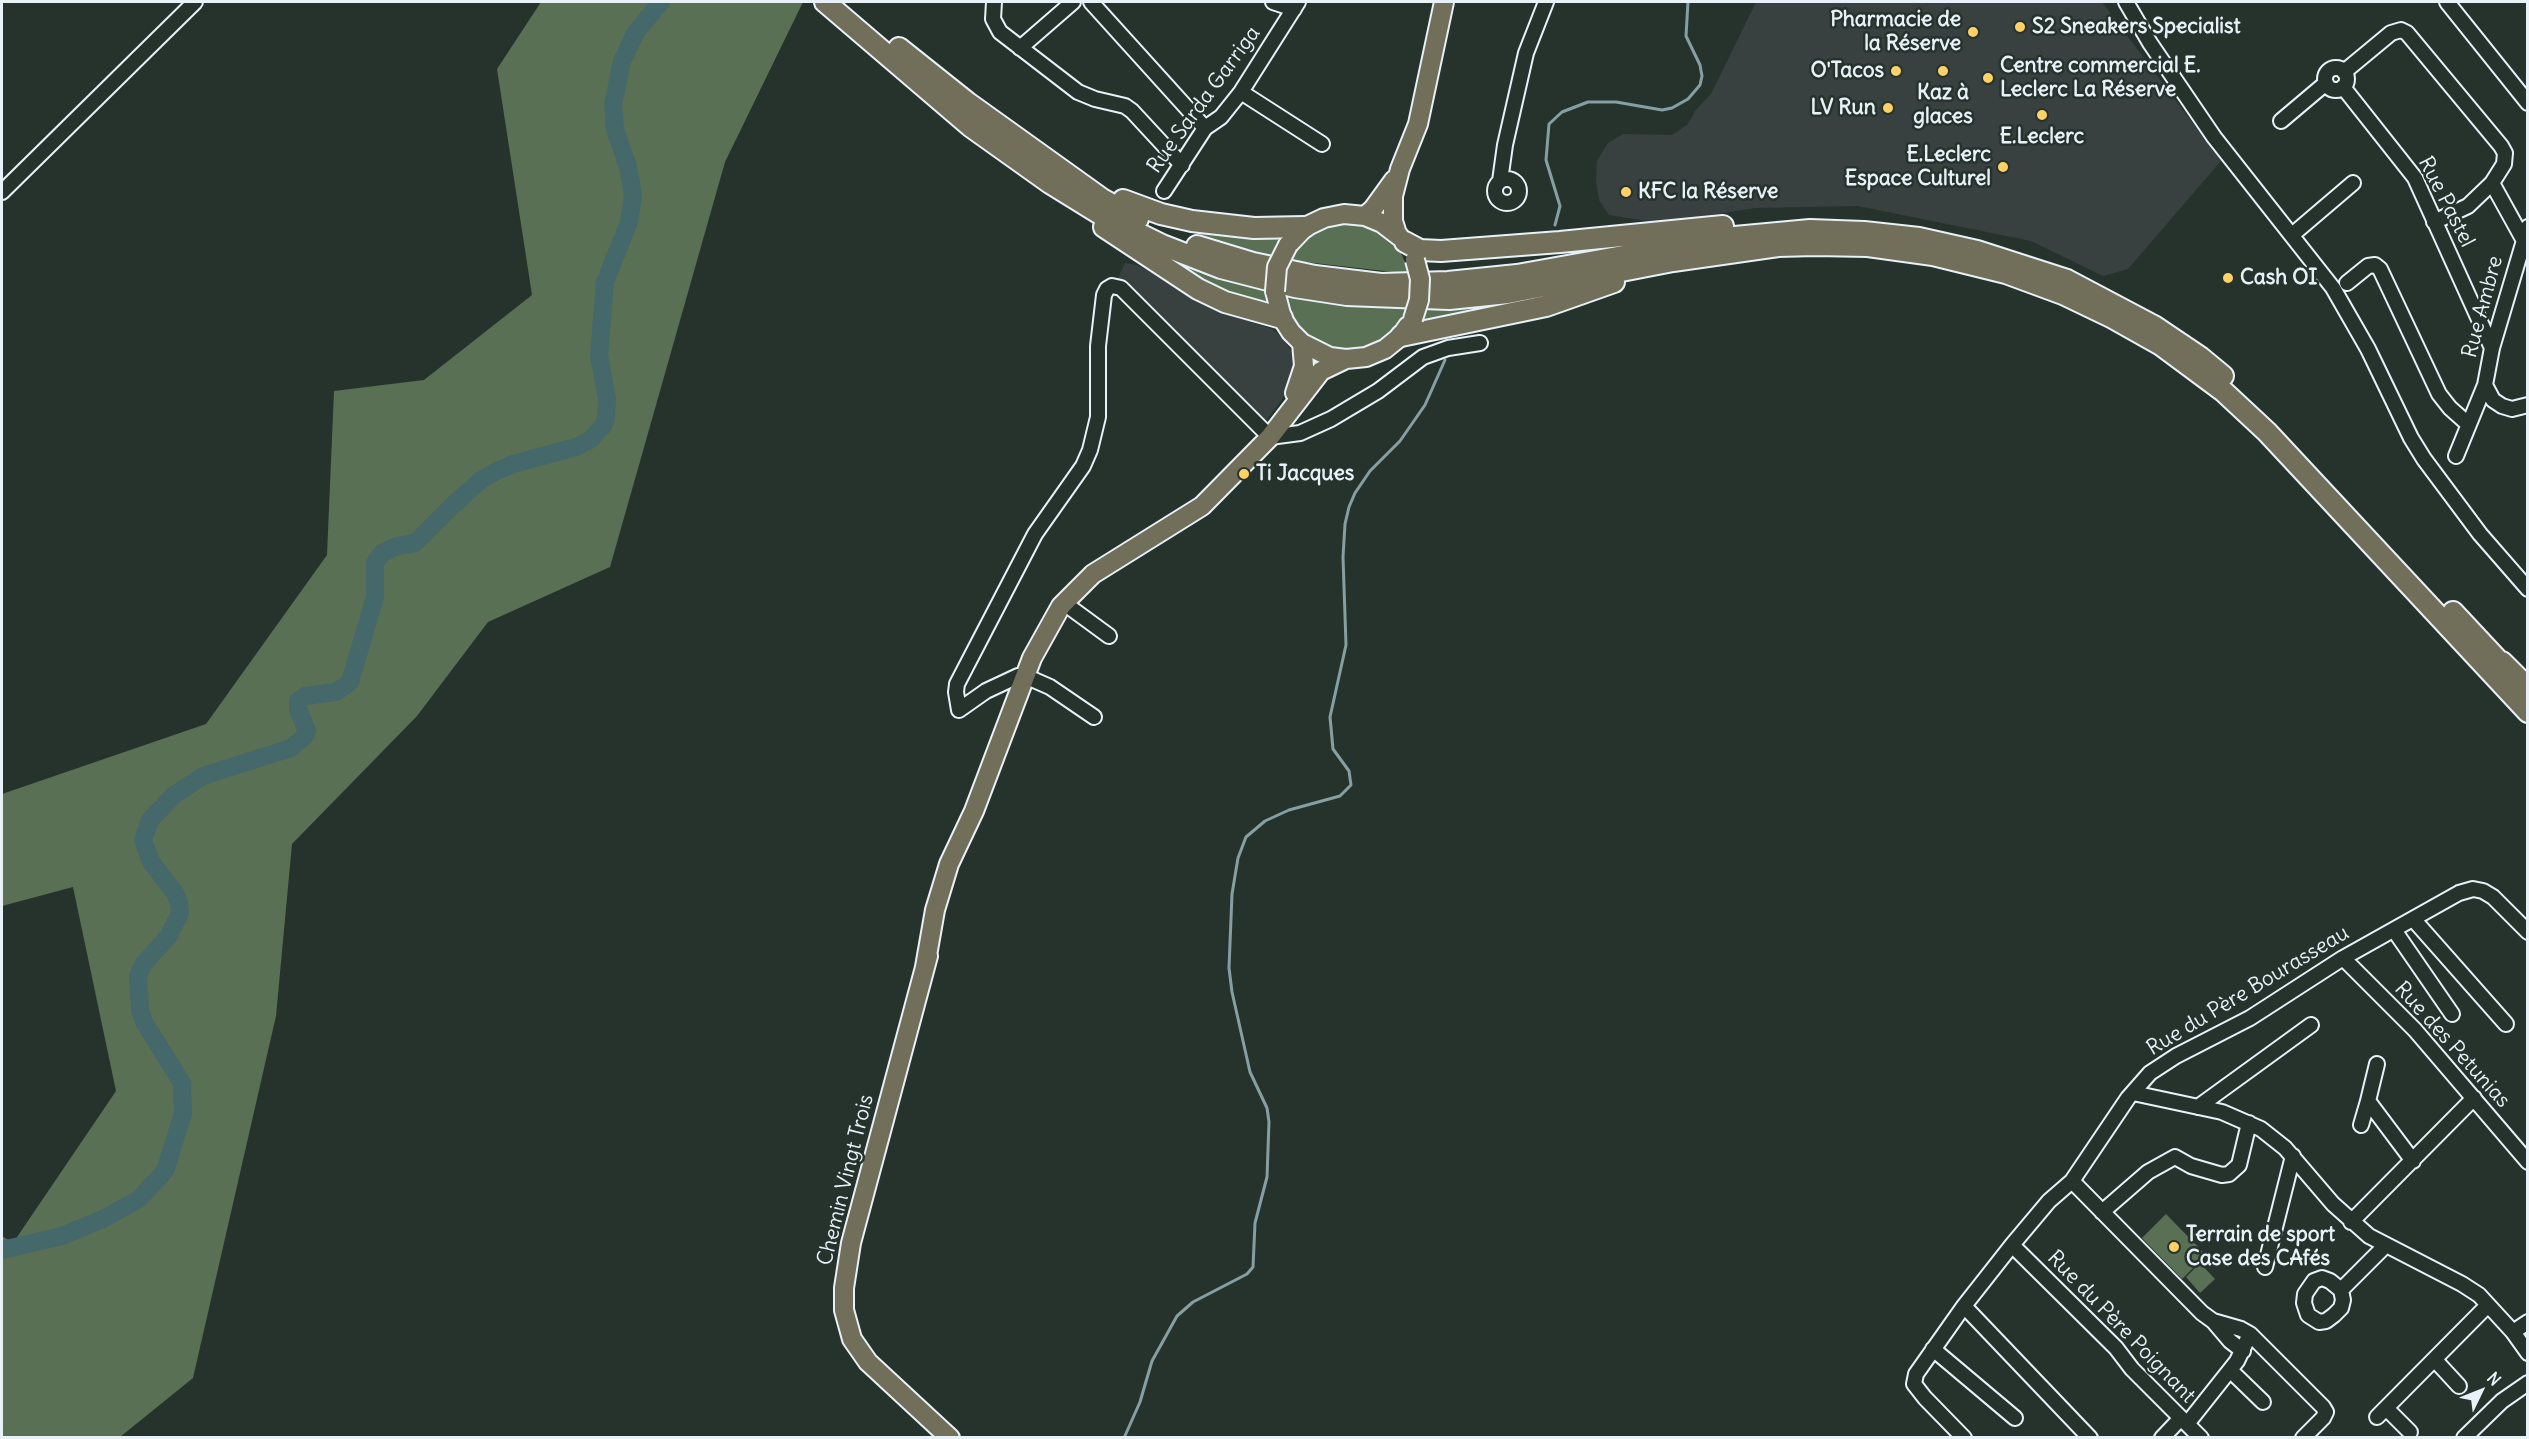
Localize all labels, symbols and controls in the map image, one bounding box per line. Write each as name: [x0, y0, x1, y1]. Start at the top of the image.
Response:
place label: Pharmacie de la Réserve: [1830, 7, 1961, 57]
place label: S2 Sneakers Specialist: [2032, 14, 2241, 40]
marker: S2 Sneakers Specialist: [2013, 20, 2027, 34]
street label: Rue Sarda Garriga: [1142, 22, 1266, 178]
marker: Pharmacie de la Réserve: [1966, 25, 1980, 39]
place label: Centre commercial E. Leclerc La Réserve: [2000, 53, 2201, 103]
place label: O'Tacos: [1810, 58, 1884, 84]
marker: O'Tacos: [1889, 64, 1903, 78]
marker: Kaz à glaces: [1936, 64, 1950, 78]
marker: Centre commercial E. Leclerc La Réserve: [1981, 71, 1995, 85]
place label: Kaz à glaces: [1913, 80, 1973, 130]
place label: LV Run: [1810, 95, 1876, 121]
marker: LV Run: [1881, 101, 1895, 115]
marker: E.Leclerc: [2035, 108, 2049, 122]
place label: E.Leclerc: [2000, 124, 2084, 150]
place label: E.Leclerc Espace Culturel: [1845, 142, 1991, 192]
street label: Rue Pastel: [2412, 153, 2480, 251]
marker: E.Leclerc Espace Culturel: [1996, 160, 2010, 174]
place label: KFC la Réserve: [1638, 179, 1778, 205]
marker: KFC la Réserve: [1619, 185, 1633, 199]
street label: Rue Ambre: [2457, 253, 2509, 361]
place label: Cash OI: [2240, 265, 2317, 291]
marker: Cash OI: [2221, 271, 2235, 285]
place label: Ti Jacques: [1256, 461, 1354, 487]
marker: Ti Jacques: [1237, 467, 1251, 481]
street label: Rue du Père Bourasseau: [2142, 921, 2354, 1061]
street label: Rue des Petunias: [2389, 977, 2515, 1113]
street label: Chemin Vingt Trois: [813, 1092, 879, 1268]
place label: Terrain de sport Case des CAfés: [2186, 1222, 2335, 1272]
marker: Terrain de sport Case des CAfés: [2167, 1240, 2181, 1254]
street label: Rue du Père Poignant: [2042, 1245, 2200, 1409]
north arrow: [2451, 1361, 2511, 1421]
text: N: [2483, 1368, 2505, 1390]

